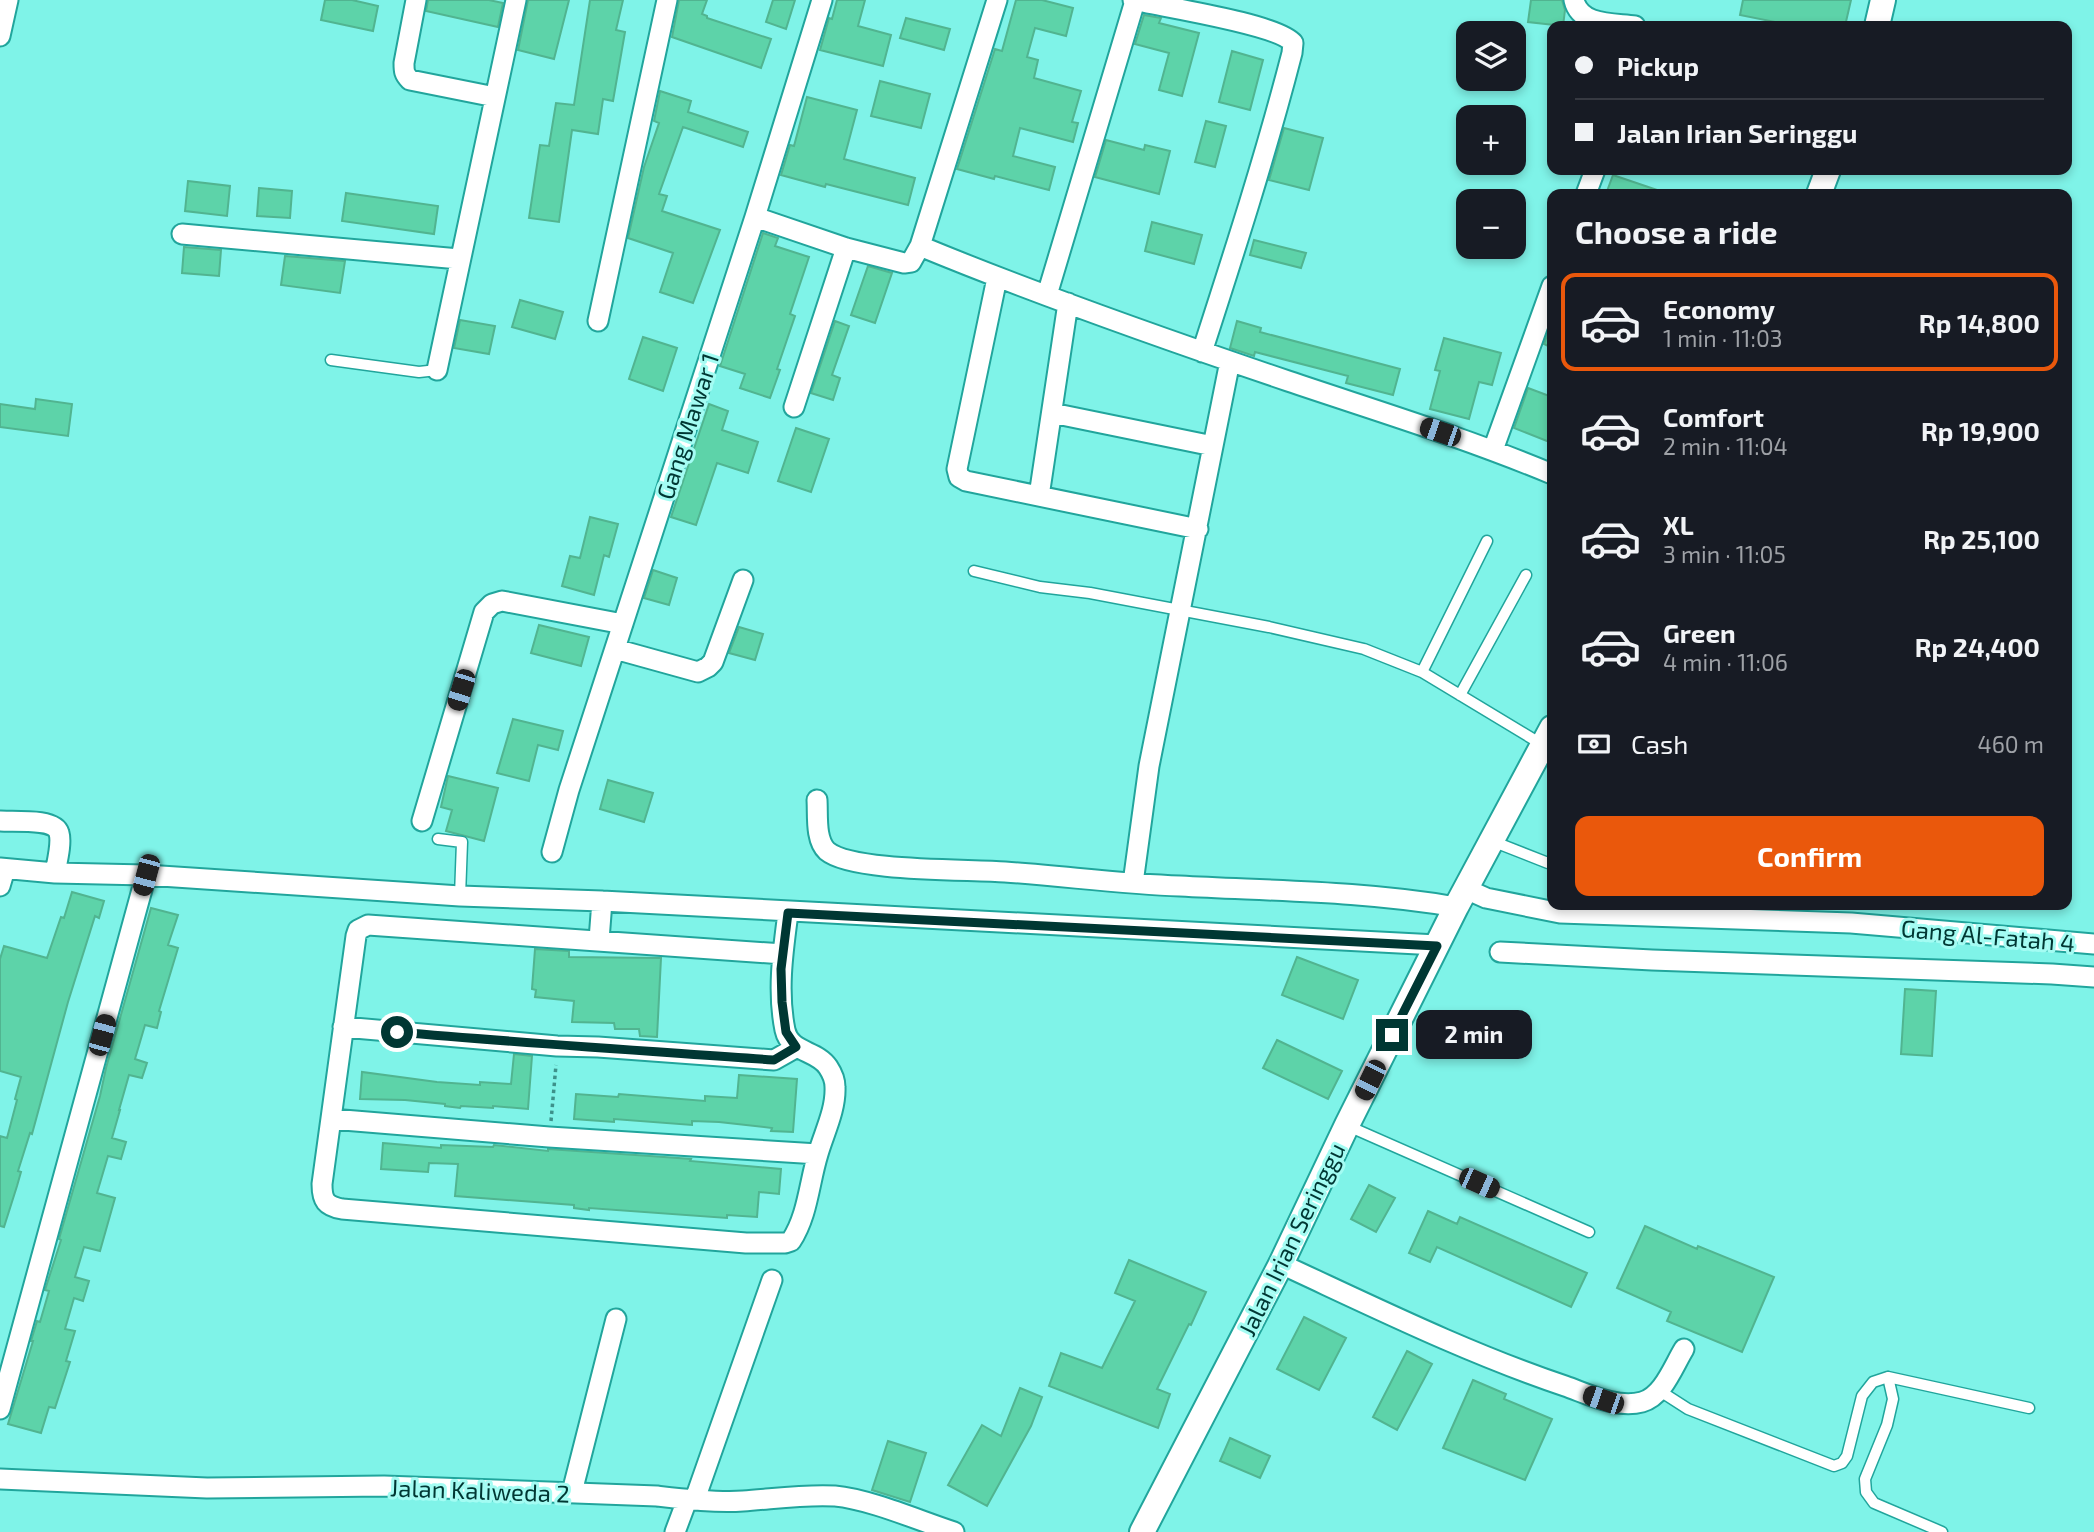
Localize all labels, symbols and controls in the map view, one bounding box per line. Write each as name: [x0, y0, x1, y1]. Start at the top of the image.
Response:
map controls: [1456, 21, 1526, 259]
button: layers: [1456, 21, 1526, 91]
text: Pickup: [1617, 50, 1699, 81]
button: +: [1456, 105, 1526, 175]
text: Jalan Irian Seringgu: [1617, 117, 1857, 148]
button: −: [1456, 189, 1526, 259]
text: Choose a ride: [1575, 212, 1778, 250]
icon: car: [1579, 291, 1642, 354]
text: Economy: [1663, 293, 1775, 324]
text: Rp 14,800: [1919, 307, 2040, 338]
text: 1 min · 11:03: [1663, 324, 1783, 352]
street label: Gang Mawar 1: [650, 349, 724, 503]
icon: car: [1579, 399, 1642, 462]
text: Comfort: [1663, 401, 1764, 432]
car: [1417, 415, 1464, 449]
text: Rp 19,900: [1921, 415, 2040, 446]
text: 2 min · 11:04: [1663, 432, 1788, 460]
icon: car: [1579, 507, 1642, 570]
text: XL: [1663, 509, 1694, 540]
text: Rp 25,100: [1923, 523, 2040, 554]
text: 3 min · 11:05: [1663, 540, 1786, 568]
icon: car: [1579, 615, 1642, 678]
text: Green: [1663, 617, 1736, 648]
text: Rp 24,400: [1915, 631, 2040, 662]
text: 4 min · 11:06: [1663, 648, 1788, 676]
car: [445, 667, 478, 713]
icon: cash: [1575, 725, 1613, 763]
text: Cash: [1631, 728, 1688, 759]
text: 460 m: [1978, 730, 2044, 758]
button: Confirm: [1575, 816, 2044, 896]
car: [131, 852, 162, 898]
street label: Gang Al-Fatah 4: [1900, 913, 2076, 957]
callout: 2 min: [1416, 1010, 1532, 1060]
car: [87, 1012, 118, 1058]
route start: [381, 1016, 413, 1048]
route end: [1376, 1019, 1408, 1051]
text: 2 min: [1445, 1020, 1503, 1048]
car: [1352, 1057, 1389, 1103]
street label: Jalan Irian Seringgu: [1232, 1138, 1350, 1340]
car: [1456, 1165, 1503, 1201]
car: [1580, 1383, 1627, 1417]
street label: Jalan Kaliweda 2: [390, 1472, 570, 1508]

